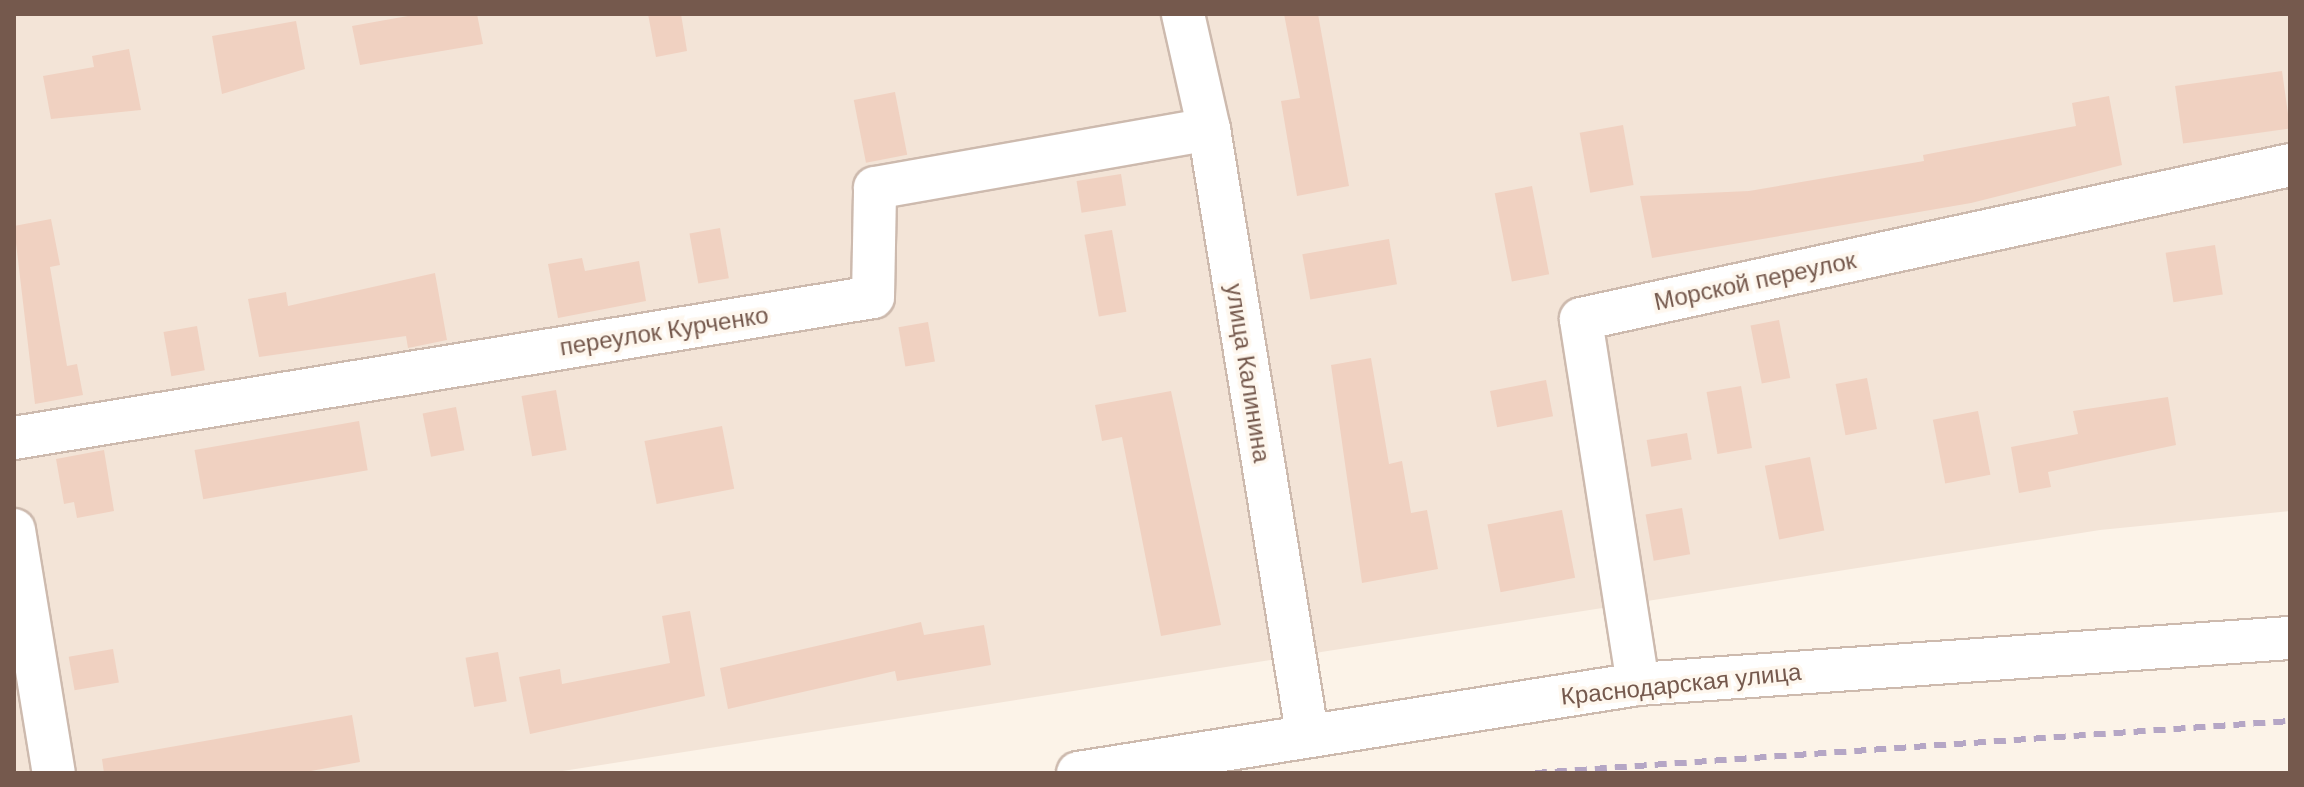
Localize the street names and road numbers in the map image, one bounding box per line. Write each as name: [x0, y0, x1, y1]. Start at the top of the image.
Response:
street label: Морской переулок: [1651, 246, 1859, 316]
street label: улица Калинина: [1220, 282, 1276, 464]
street label: переулок Курченко: [558, 300, 770, 362]
street label: Краснодарская улица: [1559, 657, 1803, 711]

